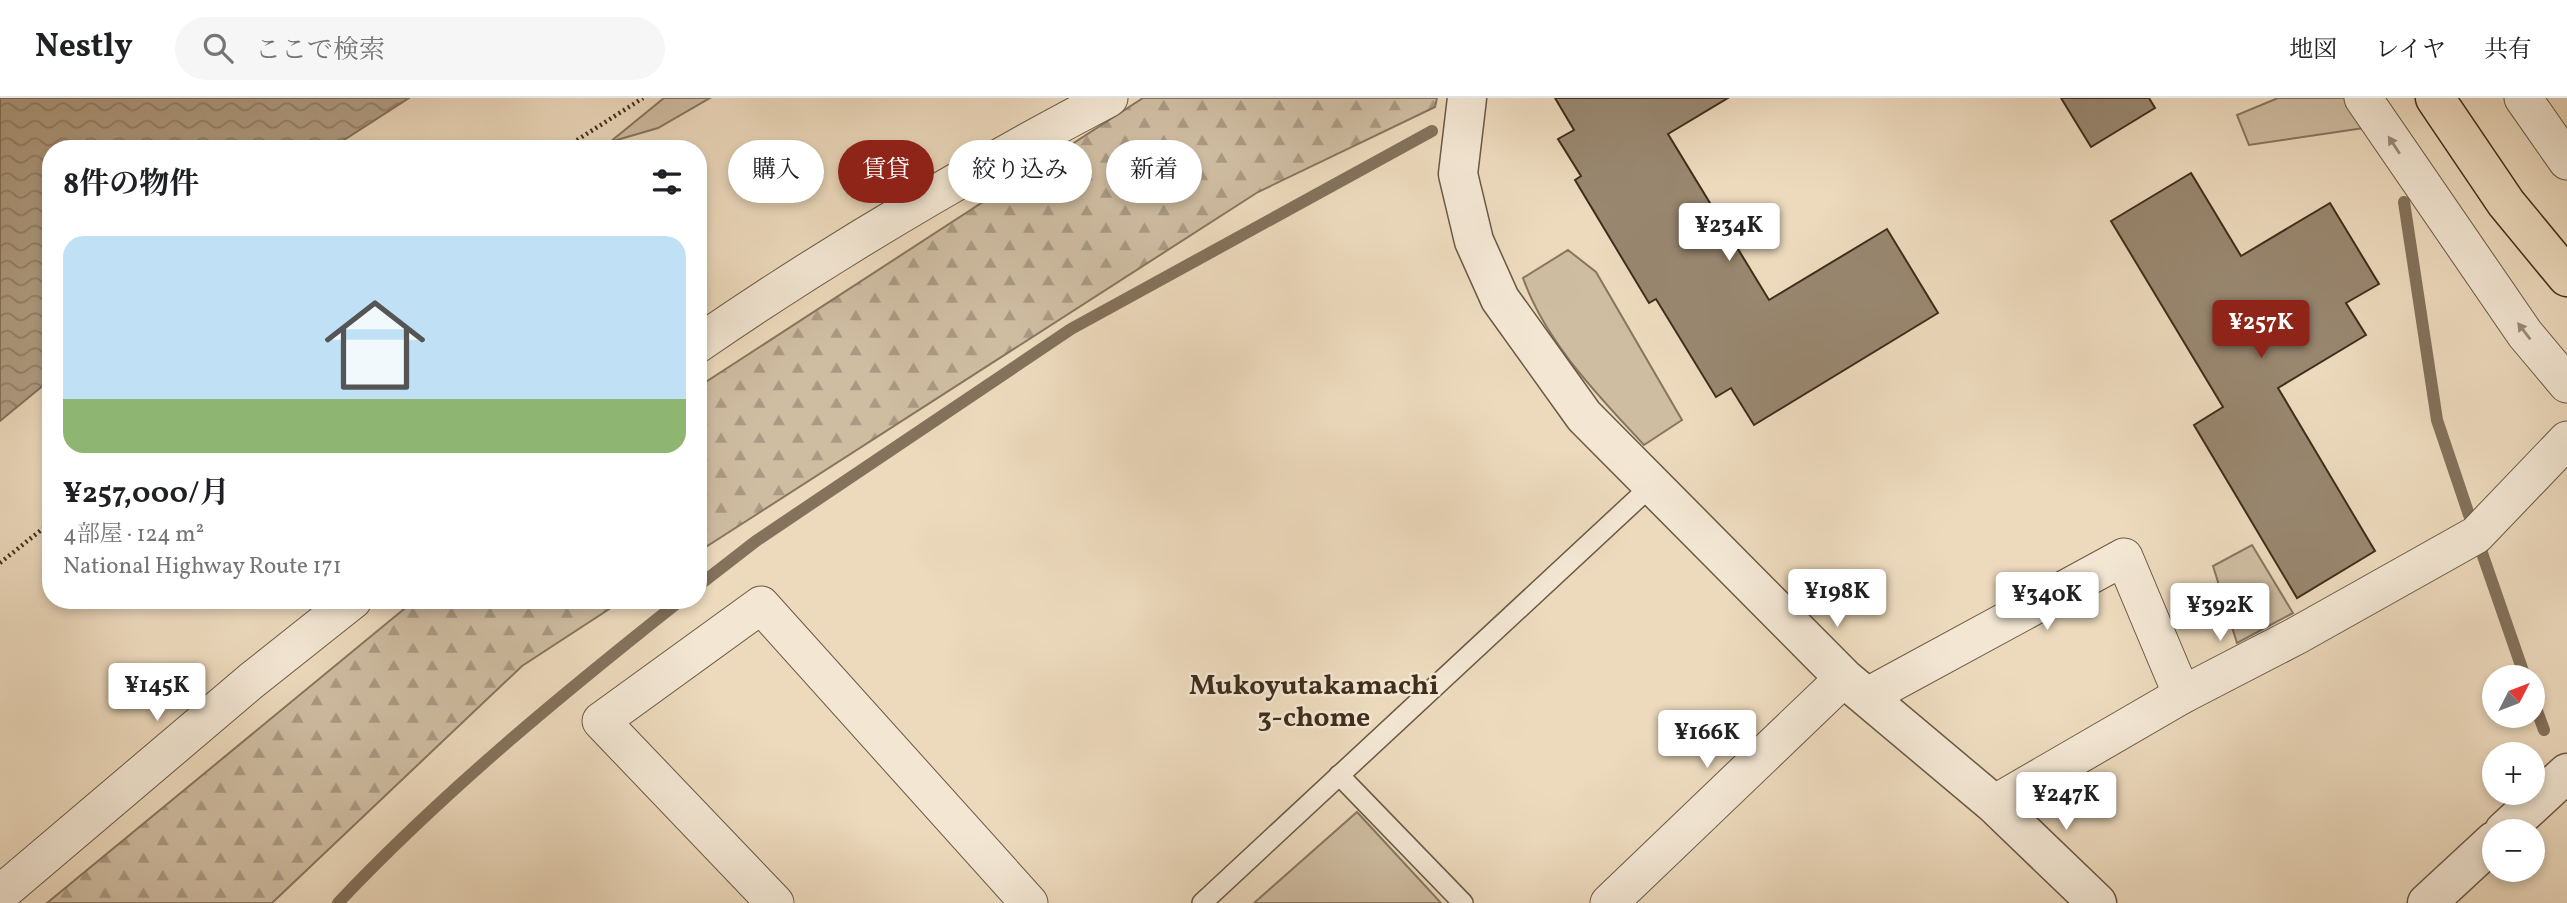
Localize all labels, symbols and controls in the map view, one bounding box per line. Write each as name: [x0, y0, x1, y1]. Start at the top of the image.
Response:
search box: [175, 17, 665, 80]
text: Nestly: [35, 25, 133, 71]
icon: search: [199, 29, 237, 67]
text: ここで検索: [255, 33, 385, 69]
text: 地図: [2289, 34, 2337, 68]
text: レイヤ: [2375, 34, 2446, 68]
text: 共有: [2484, 34, 2532, 68]
one-way arrow: [2387, 135, 2400, 154]
chip: 購入: [728, 140, 824, 203]
chip: 賃貸: [838, 140, 934, 203]
chip: 絞り込み: [948, 140, 1092, 203]
chip: 新着: [1106, 140, 1202, 203]
icon: filters: [648, 163, 686, 201]
text: 8件の物件: [63, 164, 199, 206]
pin: ¥234K: [1680, 204, 1778, 263]
text: ¥234K: [1695, 210, 1763, 242]
icon: home: [312, 282, 438, 408]
pin: ¥257K: [2212, 300, 2310, 360]
text: ¥257K: [2228, 307, 2294, 339]
one-way arrow: [2517, 322, 2531, 340]
text: ¥257,000/月: [63, 473, 230, 515]
text: 4部屋 · 124 m²: [63, 519, 204, 551]
text: National Highway Route 171: [63, 551, 342, 583]
pin: ¥198K: [1788, 570, 1886, 629]
pin: ¥340K: [1998, 573, 2096, 632]
text: ¥198K: [1804, 576, 1870, 608]
text: ¥340K: [2012, 579, 2082, 611]
pin: ¥392K: [2171, 584, 2269, 643]
text: ¥392K: [2186, 590, 2254, 622]
pin: ¥145K: [108, 664, 206, 723]
north arrow: [2482, 665, 2544, 728]
map controls: [2482, 665, 2545, 882]
district label: Mukoyutakamachi 3-chome: [1189, 667, 1439, 738]
text: ¥145K: [124, 670, 190, 702]
pin: ¥166K: [1658, 710, 1756, 770]
text: ¥166K: [1674, 717, 1740, 749]
button: +: [2482, 742, 2545, 805]
pin: ¥247K: [2017, 772, 2115, 832]
text: ¥247K: [2032, 779, 2100, 811]
button: −: [2482, 819, 2545, 882]

